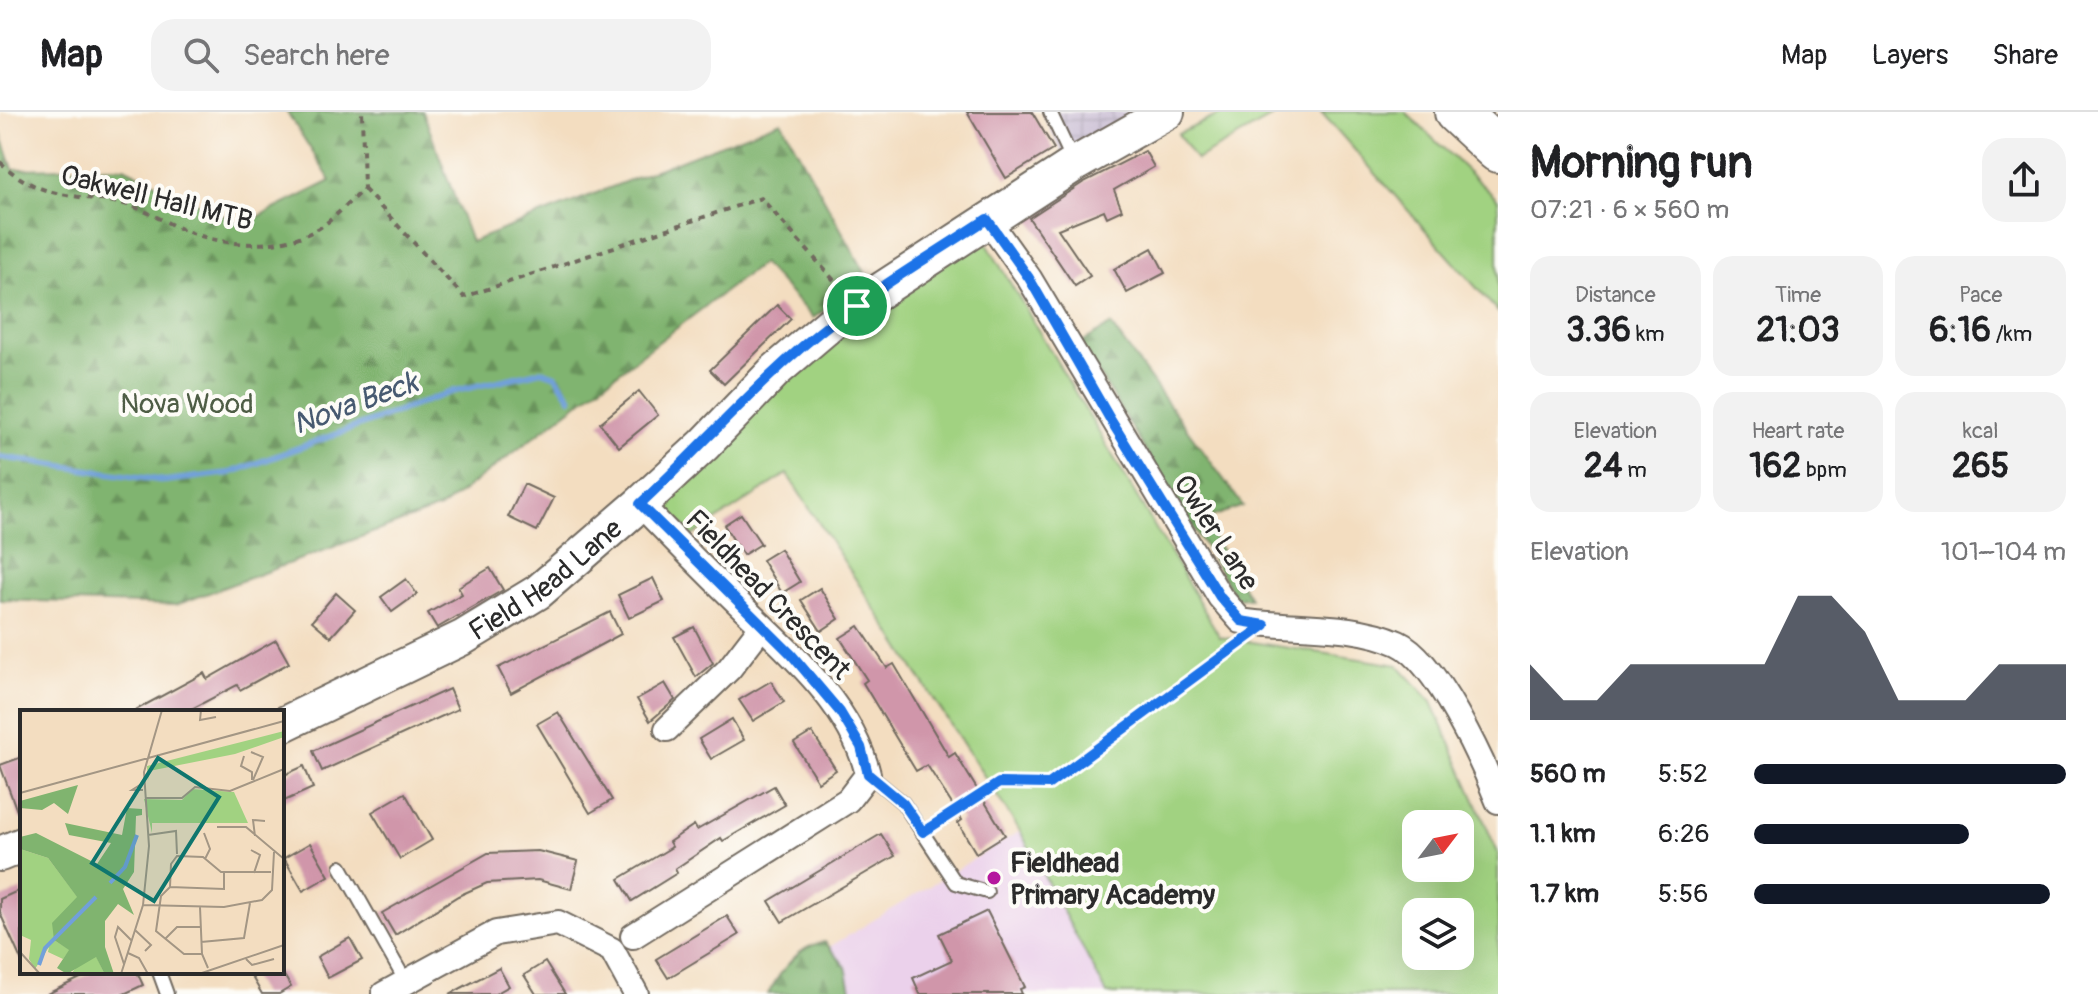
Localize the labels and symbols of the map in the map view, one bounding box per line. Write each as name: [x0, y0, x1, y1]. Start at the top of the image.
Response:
street label: Oakwell Hall MTB: [57, 158, 256, 239]
pin: [823, 272, 891, 340]
water label: Nova Beck: [288, 363, 425, 443]
park label: Nova Wood: [120, 387, 254, 422]
street label: Owler Lane: [1165, 468, 1266, 597]
street label: Fieldhead Crescent: [678, 503, 859, 688]
street label: Field Head Lane: [463, 511, 630, 649]
inset map: [20, 710, 284, 974]
north arrow: [1402, 810, 1474, 882]
place label: Fieldhead Primary Academy: [1010, 846, 1215, 913]
marker: Fieldhead Primary Academy: [985, 869, 1003, 887]

